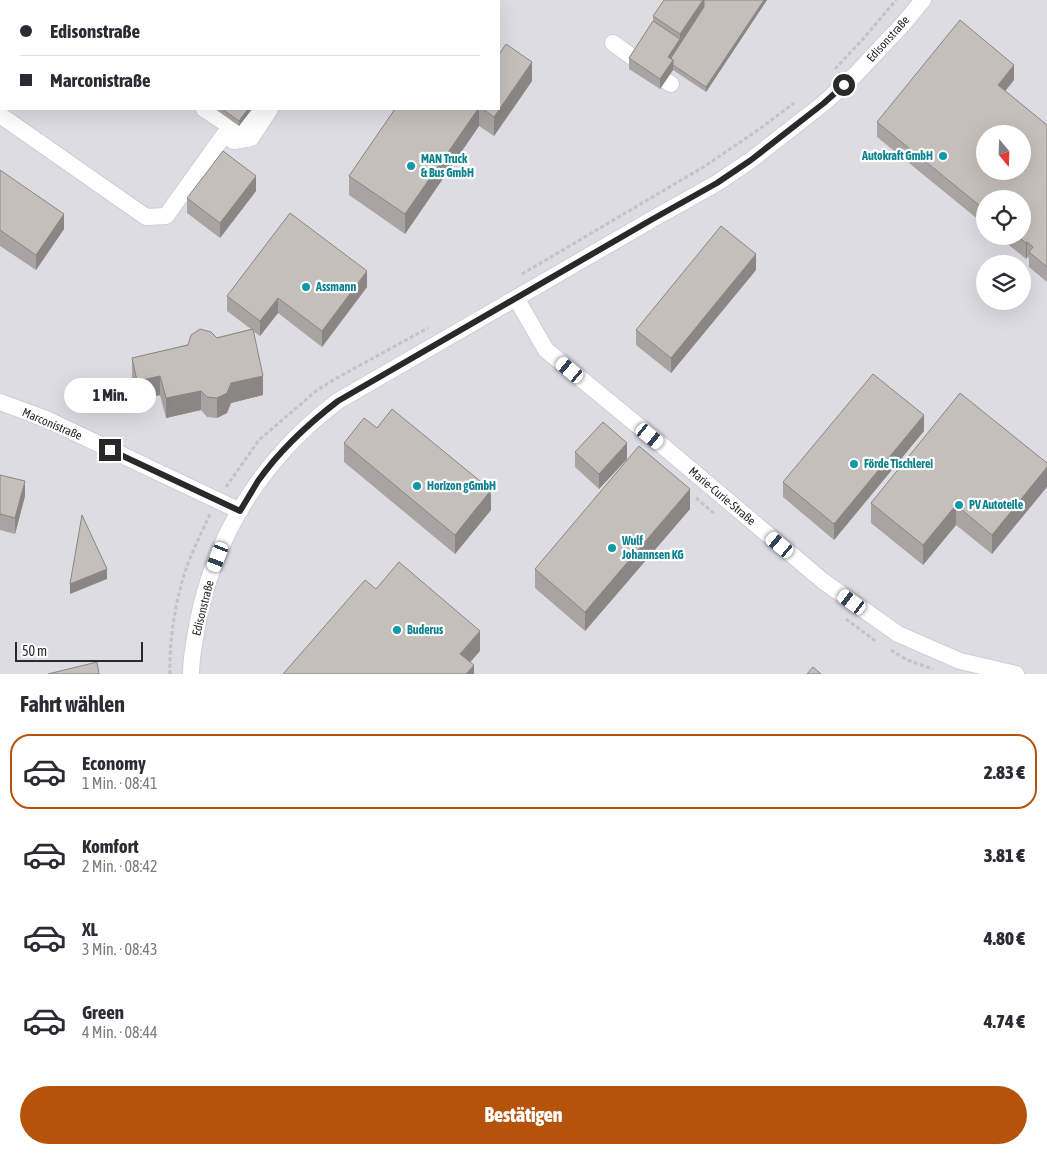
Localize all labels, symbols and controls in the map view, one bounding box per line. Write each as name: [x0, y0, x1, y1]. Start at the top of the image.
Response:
street label: Edisonstraße: [864, 13, 912, 65]
text: Edisonstraße: [50, 20, 140, 42]
text: Marconistraße: [50, 69, 151, 91]
route start: [833, 74, 855, 96]
north arrow: [976, 125, 1031, 180]
map controls: [976, 125, 1031, 310]
place label: Autokraft GmbH: [861, 149, 933, 163]
marker: Autokraft GmbH: [937, 150, 949, 162]
place label: MAN Truck & Bus GmbH: [421, 152, 474, 180]
marker: MAN Truck & Bus GmbH: [405, 160, 417, 172]
button: locate: [976, 190, 1031, 245]
button: layers: [976, 255, 1031, 310]
place label: Assmann: [315, 280, 356, 294]
marker: Assmann: [300, 281, 312, 293]
car: [553, 355, 586, 385]
callout: 1 Min.: [64, 378, 156, 412]
text: 1 Min.: [93, 386, 127, 404]
street label: Marconistraße: [20, 405, 84, 443]
car: [633, 421, 666, 451]
route end: [99, 439, 121, 461]
place label: Förde Tischlerei: [864, 457, 933, 471]
marker: Förde Tischlerei: [848, 458, 860, 470]
street label: Marie-Curie-Straße: [686, 464, 758, 528]
place label: Horizon gGmbH: [427, 479, 496, 493]
marker: Horizon gGmbH: [411, 480, 423, 492]
place label: PV Autoteile: [969, 498, 1024, 512]
marker: PV Autoteile: [953, 499, 965, 511]
car: [763, 530, 796, 560]
place label: Wulf Johannsen KG: [621, 534, 684, 562]
car: [205, 540, 230, 574]
marker: Wulf Johannsen KG: [606, 542, 618, 554]
street label: Edisonstraße: [189, 579, 217, 637]
car: [835, 587, 868, 617]
place label: Buderus: [407, 623, 444, 637]
marker: Buderus: [391, 624, 403, 636]
scale bar: [15, 639, 142, 662]
text: 50 m: [22, 643, 47, 659]
text: Fahrt wählen: [20, 691, 125, 717]
icon: car: [22, 749, 67, 794]
text: Economy: [82, 752, 146, 774]
text: 2.83 €: [984, 761, 1025, 783]
text: 1 Min. · 08:41: [82, 774, 157, 792]
icon: car: [22, 832, 67, 877]
text: Komfort: [82, 835, 139, 857]
text: 3.81 €: [984, 844, 1025, 866]
text: 2 Min. · 08:42: [82, 857, 157, 875]
icon: car: [22, 915, 67, 960]
text: XL: [82, 918, 98, 940]
text: 4.80 €: [984, 927, 1025, 949]
text: 3 Min. · 08:43: [82, 940, 157, 958]
icon: car: [22, 998, 67, 1043]
text: Green: [82, 1001, 124, 1023]
text: 4.74 €: [984, 1010, 1025, 1032]
text: 4 Min. · 08:44: [82, 1023, 157, 1041]
button: Bestätigen: [20, 1086, 1027, 1144]

